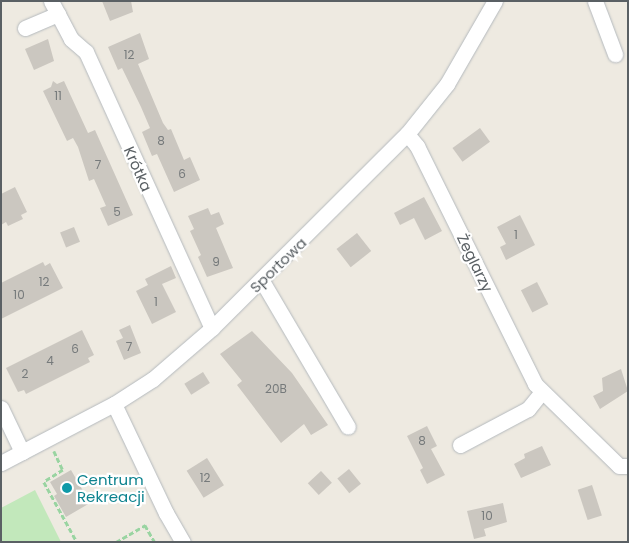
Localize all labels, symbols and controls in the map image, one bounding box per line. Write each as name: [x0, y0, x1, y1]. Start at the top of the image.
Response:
house number: 12: [124, 48, 134, 62]
house number: 11: [54, 89, 62, 103]
house number: 8: [157, 134, 165, 148]
street label: Krótka: [120, 144, 156, 194]
house number: 7: [95, 158, 101, 172]
house number: 6: [178, 167, 186, 181]
house number: 5: [113, 205, 121, 219]
house number: 1: [514, 228, 518, 242]
street label: Żeglarzy: [453, 231, 497, 295]
street label: Sportowa: [246, 234, 310, 296]
house number: 9: [212, 255, 220, 269]
house number: 12: [39, 275, 49, 289]
house number: 10: [13, 288, 25, 302]
house number: 1: [154, 295, 158, 309]
house number: 7: [126, 340, 132, 354]
house number: 6: [71, 342, 79, 356]
house number: 4: [46, 354, 54, 368]
house number: 2: [22, 367, 28, 381]
house number: 20B: [265, 382, 287, 396]
house number: 8: [418, 434, 426, 448]
place label: Centrum Rekreacji: [77, 470, 145, 505]
house number: 12: [200, 471, 210, 485]
marker: Centrum Rekreacji: [61, 482, 73, 494]
house number: 10: [481, 509, 493, 523]

